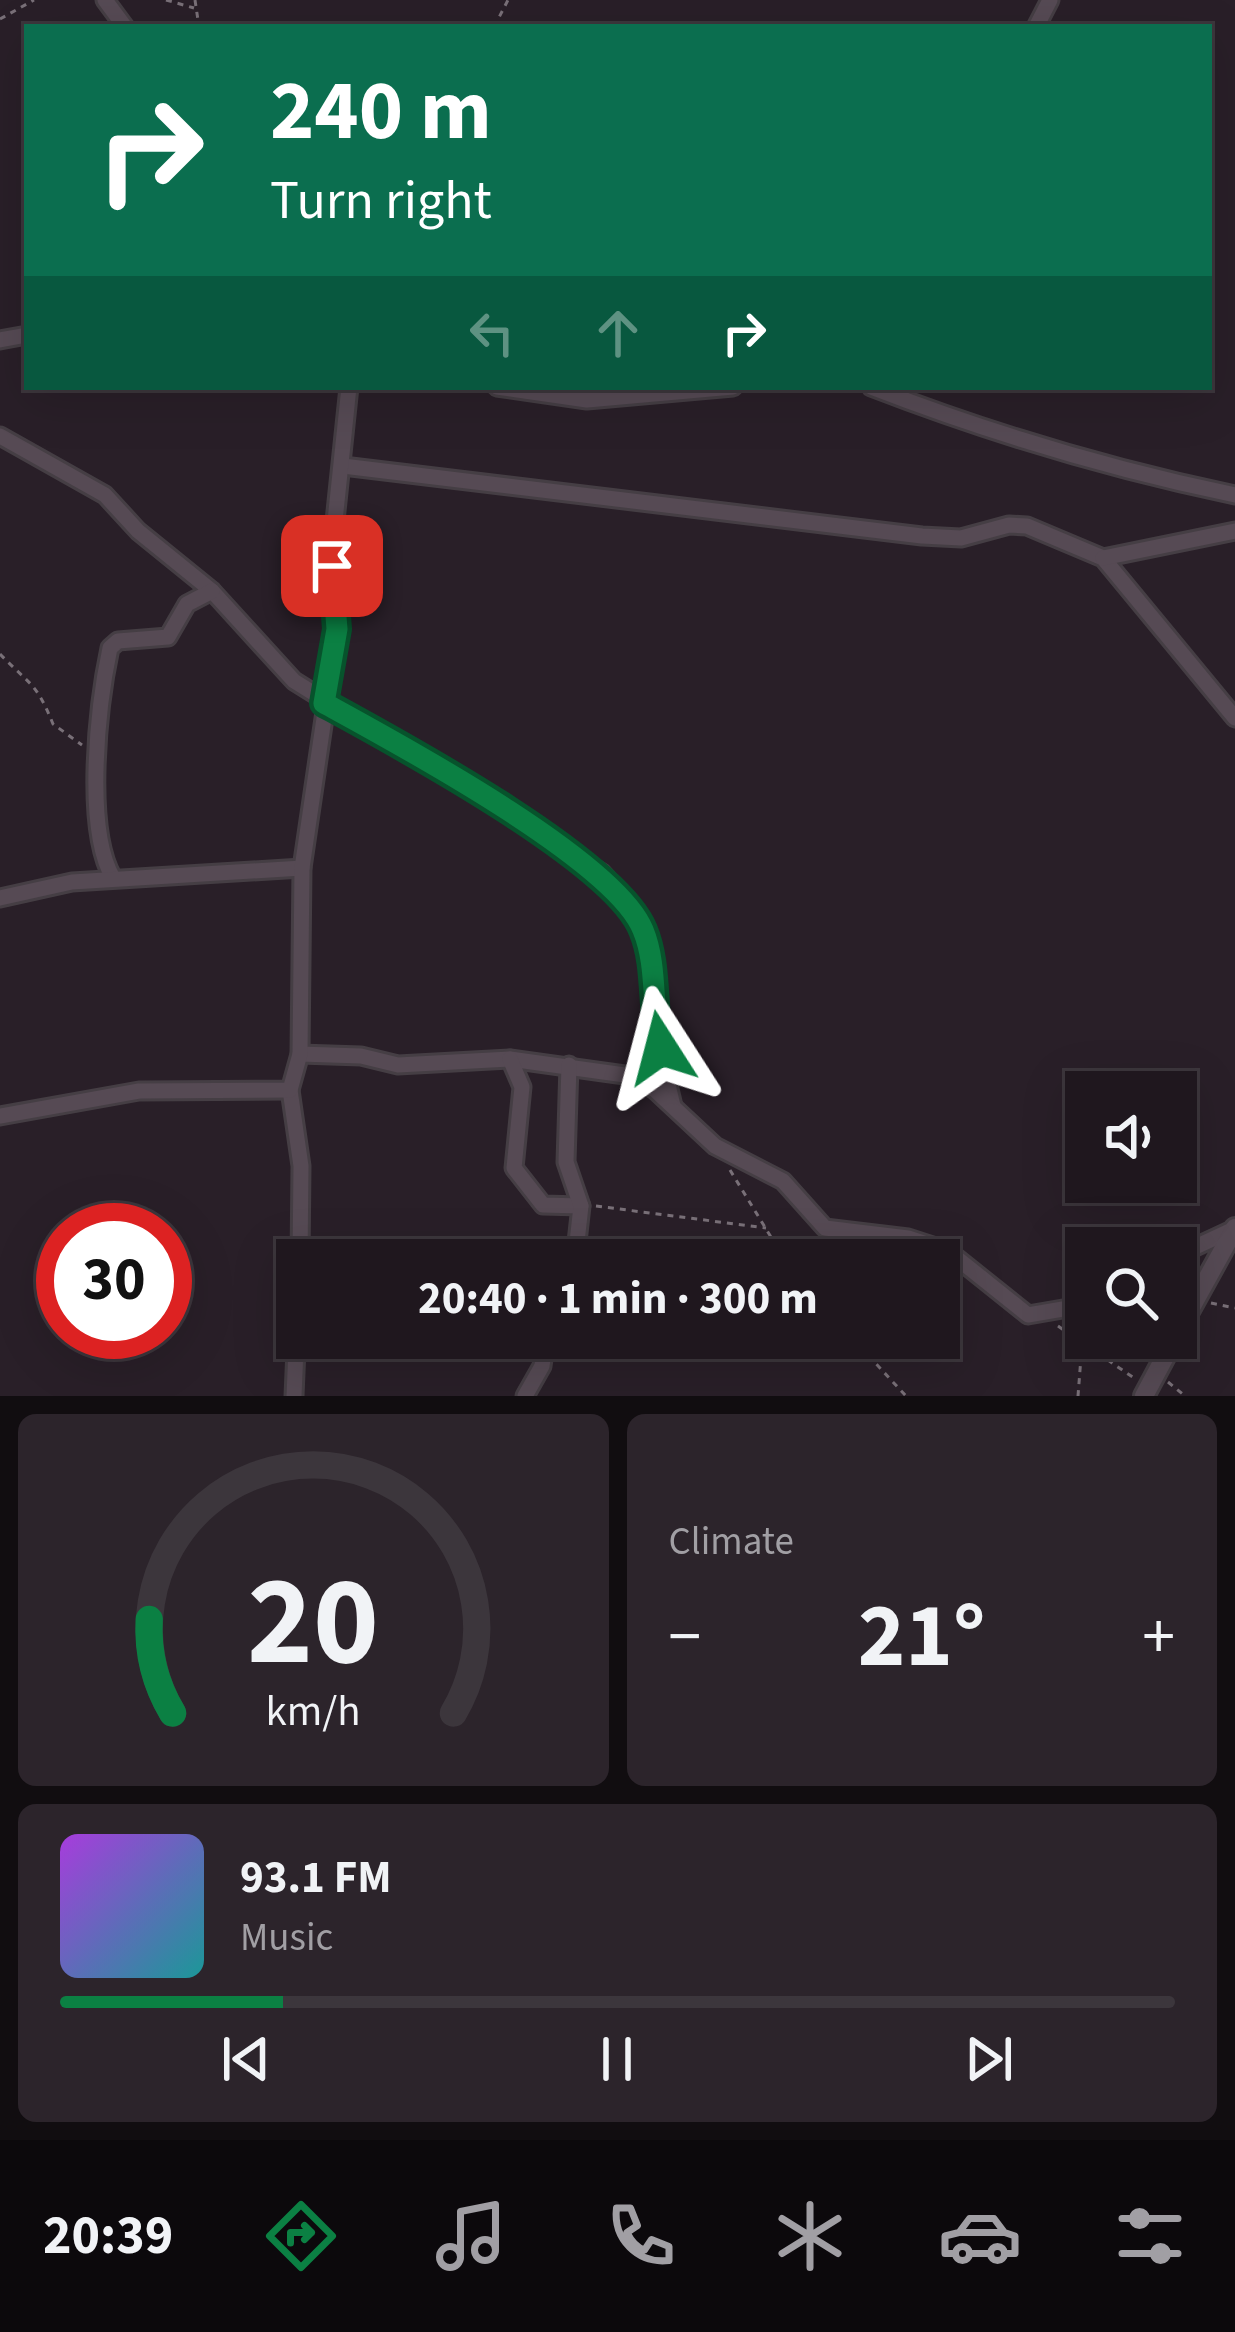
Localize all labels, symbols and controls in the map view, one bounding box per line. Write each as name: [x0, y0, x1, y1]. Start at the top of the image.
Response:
text: 240 m: [270, 52, 492, 172]
icon: right: [72, 72, 228, 228]
text: Turn right: [270, 163, 492, 240]
icon: left: [459, 300, 525, 366]
icon: ahead: [585, 300, 651, 366]
icon: right: [711, 300, 777, 366]
pin: [281, 515, 383, 617]
icon: arrive: [299, 533, 365, 599]
position arrow: [598, 985, 724, 1111]
map controls: [1065, 1071, 1197, 1359]
button: sound: [1065, 1071, 1197, 1203]
speed limit sign: 30: [36, 1203, 192, 1359]
button: search: [1065, 1227, 1197, 1359]
text: 20:40 · 1 min · 300 m: [418, 1267, 818, 1331]
text: Climate: [669, 1514, 794, 1570]
text: 20: [247, 1534, 379, 1712]
text: 21°: [858, 1573, 986, 1701]
text: −: [669, 1590, 701, 1684]
text: +: [1142, 1590, 1175, 1684]
text: km/h: [266, 1681, 361, 1742]
text: 93.1 FM: [240, 1846, 392, 1910]
text: Music: [240, 1910, 333, 1966]
icon: previous: [213, 2026, 279, 2092]
icon: pause: [584, 2026, 650, 2092]
icon: next: [956, 2026, 1022, 2092]
icon: directions: [259, 2194, 343, 2278]
icon: music: [429, 2194, 513, 2278]
icon: phone: [599, 2194, 683, 2278]
icon: climate: [768, 2194, 852, 2278]
icon: car: [938, 2194, 1022, 2278]
icon: filters: [1108, 2194, 1192, 2278]
text: 20:39: [43, 2198, 173, 2275]

